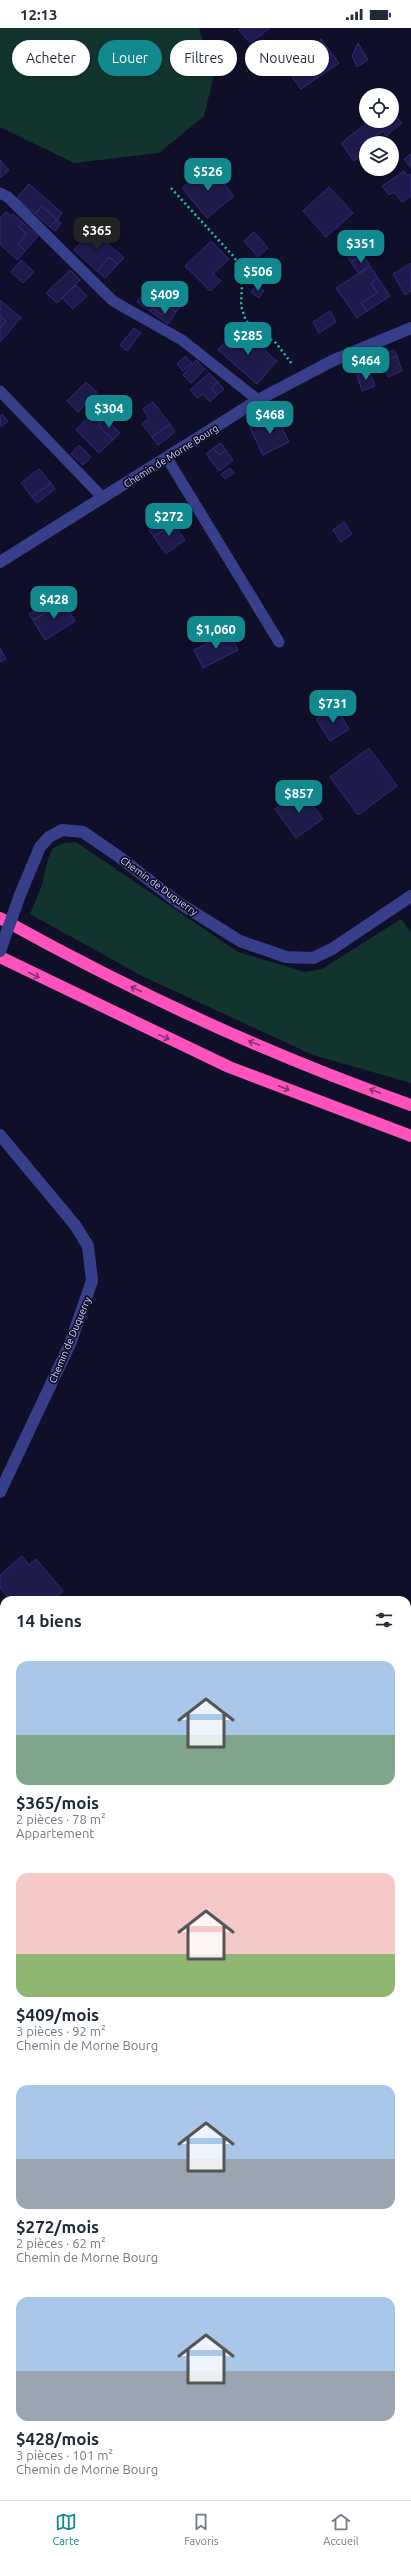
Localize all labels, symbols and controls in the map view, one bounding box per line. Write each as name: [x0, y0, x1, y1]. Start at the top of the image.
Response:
text: 12:13: [20, 6, 58, 23]
chip: Acheter: [12, 40, 90, 76]
chip: Louer: [98, 40, 162, 76]
chip: Filtres: [170, 40, 237, 76]
chip: Nouveau: [245, 40, 329, 76]
map controls: [359, 88, 399, 176]
button: locate: [359, 88, 399, 128]
button: layers: [359, 136, 399, 176]
pin: $526: [184, 158, 232, 192]
text: $526: [193, 164, 223, 178]
pin: $365: [73, 217, 121, 251]
text: $365: [82, 223, 112, 237]
pin: $351: [337, 230, 385, 264]
text: $351: [346, 236, 376, 250]
pin: $506: [234, 258, 282, 292]
text: $506: [243, 264, 273, 278]
pin: $409: [141, 281, 189, 315]
text: $409: [150, 287, 180, 301]
pin: $285: [224, 322, 272, 356]
text: $285: [233, 328, 263, 342]
pin: $464: [342, 347, 390, 381]
text: $464: [351, 353, 381, 367]
pin: $304: [85, 395, 133, 429]
text: $304: [94, 401, 124, 415]
pin: $468: [246, 401, 294, 435]
text: $468: [255, 407, 285, 421]
street label: Chemin de Morne Bourg: [122, 422, 220, 490]
pin: $272: [145, 503, 193, 537]
text: $272: [154, 509, 184, 523]
pin: $428: [30, 586, 78, 620]
text: $428: [39, 592, 69, 606]
pin: $1,060: [183, 616, 249, 650]
text: $1,060: [196, 622, 236, 636]
pin: $731: [309, 690, 357, 724]
text: $731: [318, 696, 348, 710]
pin: $857: [275, 780, 323, 814]
text: $857: [284, 786, 314, 800]
street label: Chemin de Duquerry: [118, 854, 200, 918]
one-way arrow: [28, 972, 40, 979]
one-way arrow: [130, 985, 142, 992]
one-way arrow: [158, 1034, 170, 1041]
one-way arrow: [248, 1039, 260, 1047]
one-way arrow: [277, 1085, 289, 1093]
one-way arrow: [369, 1086, 381, 1094]
street label: Chemin de Duquerry: [47, 1295, 93, 1385]
icon: filters: [373, 1609, 395, 1631]
text: 14 biens: [16, 1611, 82, 1630]
icon: home: [170, 1687, 242, 1759]
text: $365/mois: [16, 1793, 99, 1812]
text: 2 pièces · 78 m²: [16, 1812, 106, 1826]
text: Appartement: [16, 1826, 94, 1840]
icon: home: [170, 1899, 242, 1971]
text: $409/mois: [16, 2005, 99, 2024]
text: 3 pièces · 92 m²: [16, 2024, 106, 2038]
text: Chemin de Morne Bourg: [16, 2038, 158, 2052]
icon: home: [170, 2111, 242, 2183]
text: $272/mois: [16, 2217, 99, 2236]
text: 2 pièces · 62 m²: [16, 2236, 106, 2250]
text: Chemin de Morne Bourg: [16, 2250, 158, 2264]
icon: home: [170, 2323, 242, 2395]
text: $428/mois: [16, 2429, 99, 2448]
text: 3 pièces · 101 m²: [16, 2448, 113, 2462]
text: Chemin de Morne Bourg: [16, 2462, 158, 2476]
tab: Carte: [52, 2511, 79, 2547]
tab: Favoris: [184, 2511, 219, 2547]
tab: Accueil: [323, 2511, 359, 2547]

